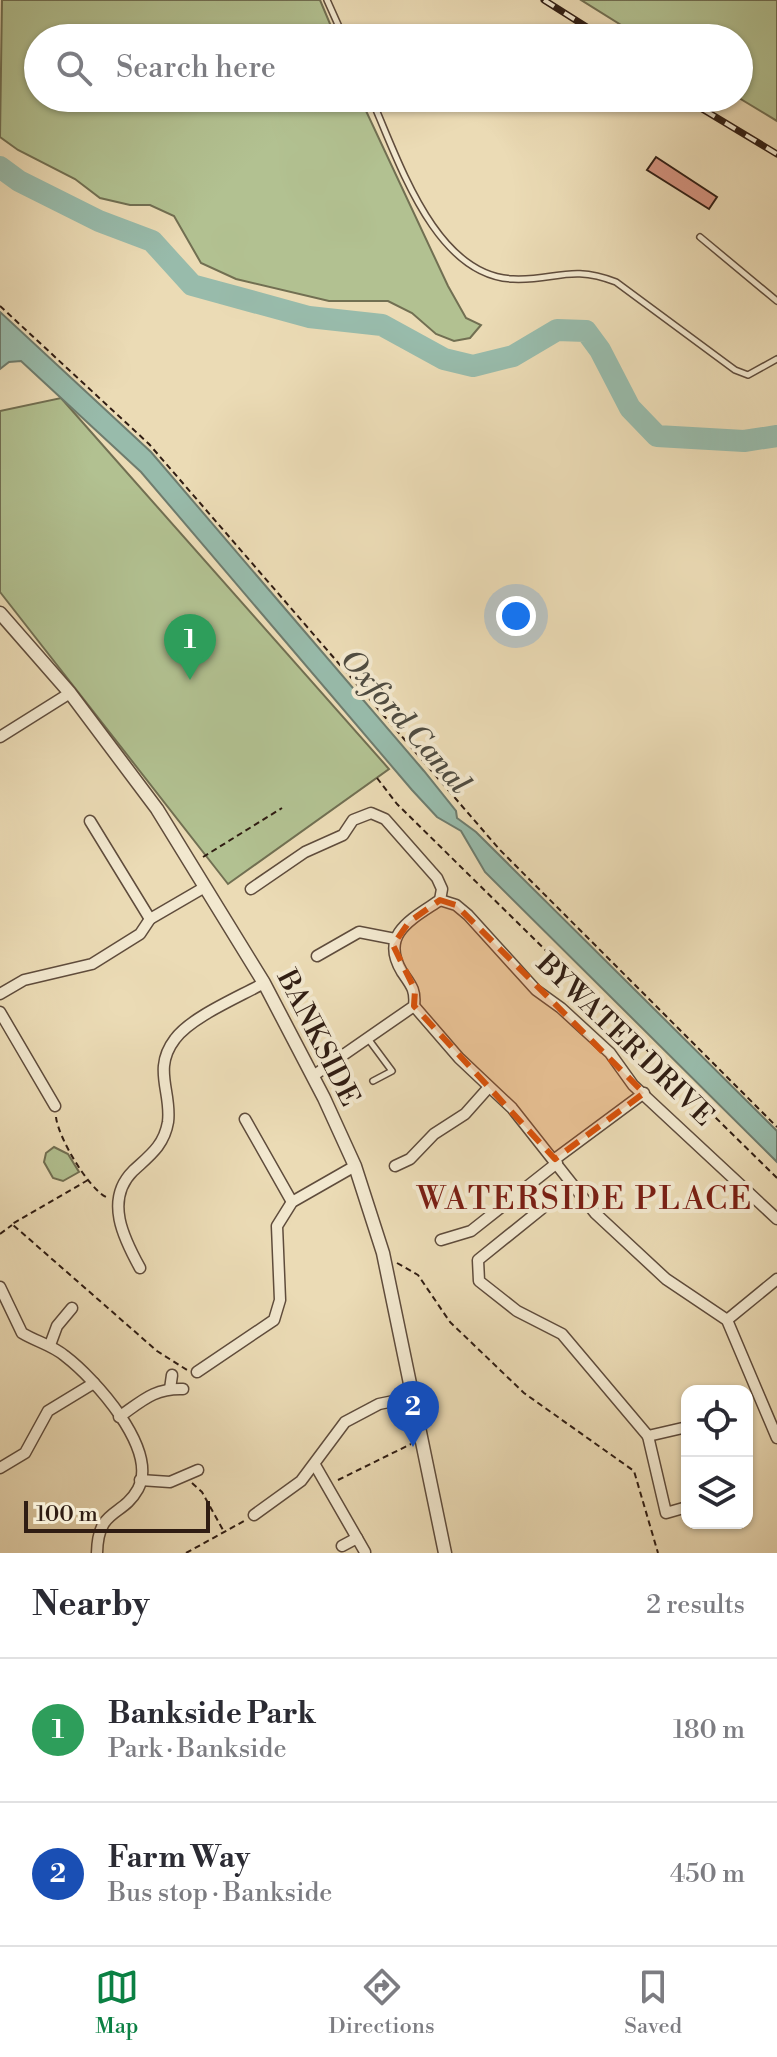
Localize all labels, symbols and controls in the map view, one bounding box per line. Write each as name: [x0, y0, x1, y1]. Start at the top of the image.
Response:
search box: [24, 24, 753, 112]
icon: search: [52, 46, 96, 90]
text: Search here: [116, 49, 276, 87]
your location: [496, 596, 536, 636]
pin: 1: [164, 614, 216, 680]
water label: Oxford Canal: [332, 642, 478, 802]
street label: BYWATER DRIVE: [528, 946, 721, 1134]
street label: BANKSIDE: [268, 963, 367, 1112]
district label: WATERSIDE PLACE: [416, 1179, 753, 1219]
pin: 2: [387, 1381, 439, 1447]
map controls: [681, 1385, 753, 1529]
button: locate: [681, 1385, 753, 1457]
button: layers: [681, 1457, 753, 1529]
scale bar: [24, 1497, 210, 1533]
text: 100 m: [36, 1501, 98, 1528]
text: Nearby: [32, 1584, 150, 1626]
text: 2 results: [646, 1589, 745, 1621]
text: Bankside Park: [108, 1695, 316, 1733]
text: 1: [52, 1714, 64, 1746]
text: 180 m: [673, 1714, 745, 1746]
text: Park · Bankside: [108, 1733, 287, 1765]
text: Farm Way: [108, 1839, 250, 1877]
text: 2: [50, 1858, 66, 1890]
text: 450 m: [670, 1858, 745, 1890]
text: Bus stop · Bankside: [108, 1877, 332, 1909]
tab: Map: [95, 1965, 139, 2040]
tab: Directions: [329, 1965, 435, 2040]
tab: Saved: [624, 1965, 682, 2040]

